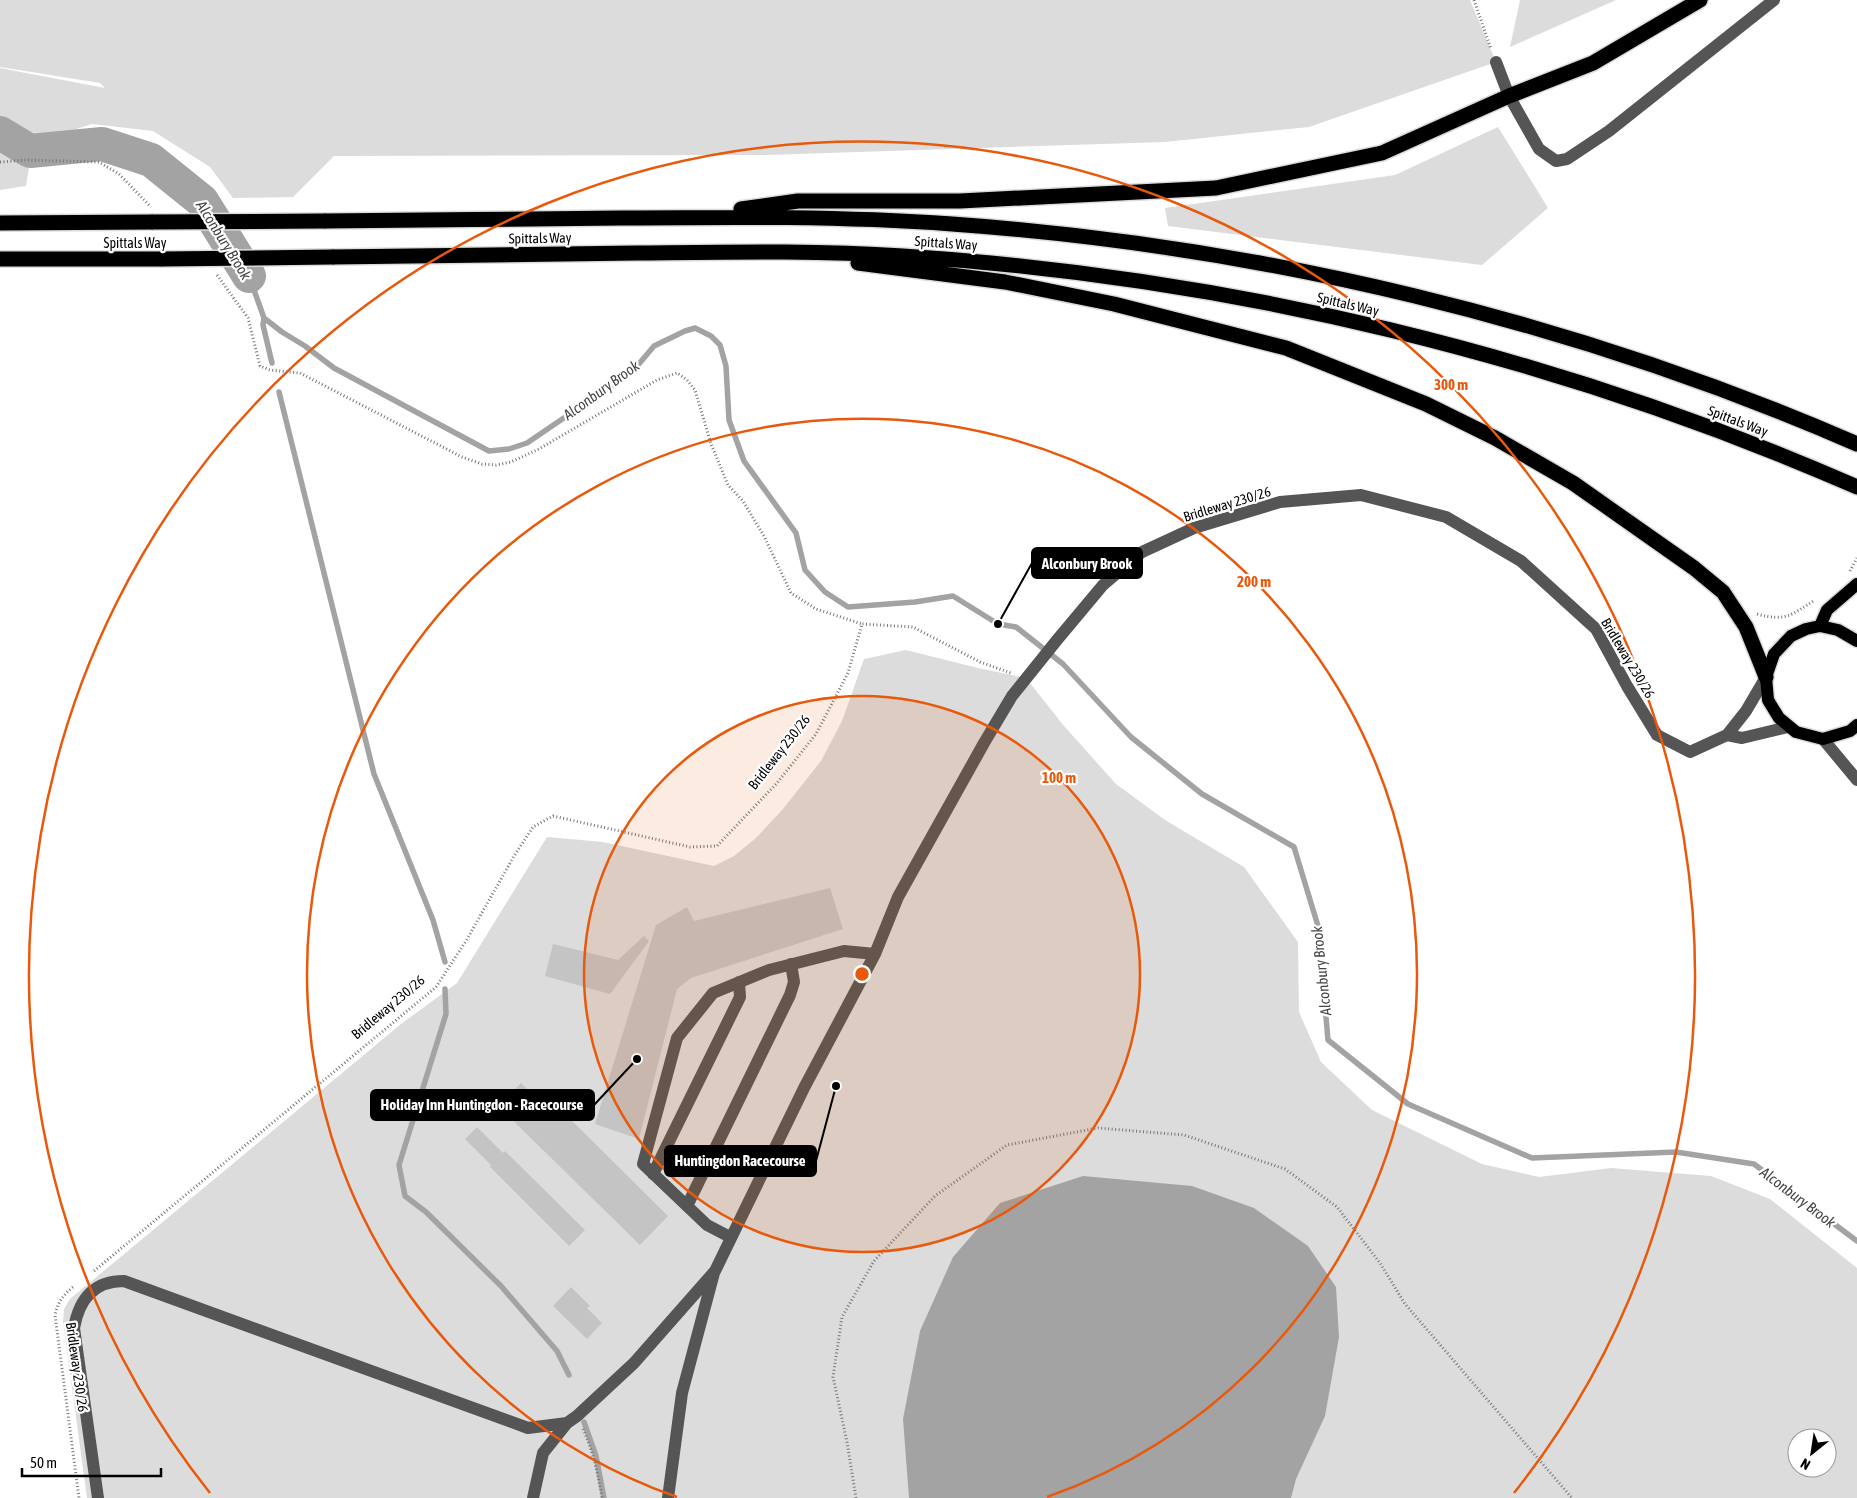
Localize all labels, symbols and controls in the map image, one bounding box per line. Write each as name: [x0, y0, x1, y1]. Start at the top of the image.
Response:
water label: Alconbury Brook: [192, 197, 255, 283]
street label: Spittals Way: [508, 229, 572, 247]
street label: Spittals Way: [914, 233, 978, 253]
street label: Spittals Way: [104, 235, 167, 251]
street label: Spittals Way: [1316, 289, 1381, 319]
water label: Alconbury Brook: [559, 357, 643, 424]
text: 300 m: [1434, 376, 1468, 393]
street label: Spittals Way: [1706, 402, 1770, 440]
street label: Bridleway 230/26: [1181, 483, 1273, 525]
callout: Alconbury Brook: [1032, 548, 1142, 578]
text: Alconbury Brook: [1041, 555, 1133, 572]
text: 200 m: [1237, 573, 1271, 590]
street label: Bridleway 230/26: [1598, 615, 1658, 701]
street label: Bridleway 230/26: [745, 711, 813, 793]
text: 100 m: [1042, 769, 1076, 786]
water label: Alconbury Brook: [1308, 925, 1334, 1018]
centre of rings: [853, 965, 871, 983]
street label: Bridleway 230/26: [348, 972, 428, 1042]
callout: Holiday Inn Huntingdon - Racecourse: [371, 1090, 594, 1120]
text: Holiday Inn Huntingdon - Racecourse: [381, 1096, 584, 1113]
callout: Huntingdon Racecourse: [665, 1146, 816, 1176]
text: Huntingdon Racecourse: [674, 1152, 806, 1169]
water label: Alconbury Brook: [1756, 1163, 1839, 1231]
street label: Bridleway 230/26: [63, 1321, 91, 1413]
north arrow: [1787, 1428, 1837, 1478]
scale bar: [22, 1446, 161, 1478]
text: 50 m: [30, 1454, 57, 1471]
text: N: [1798, 1455, 1813, 1473]

